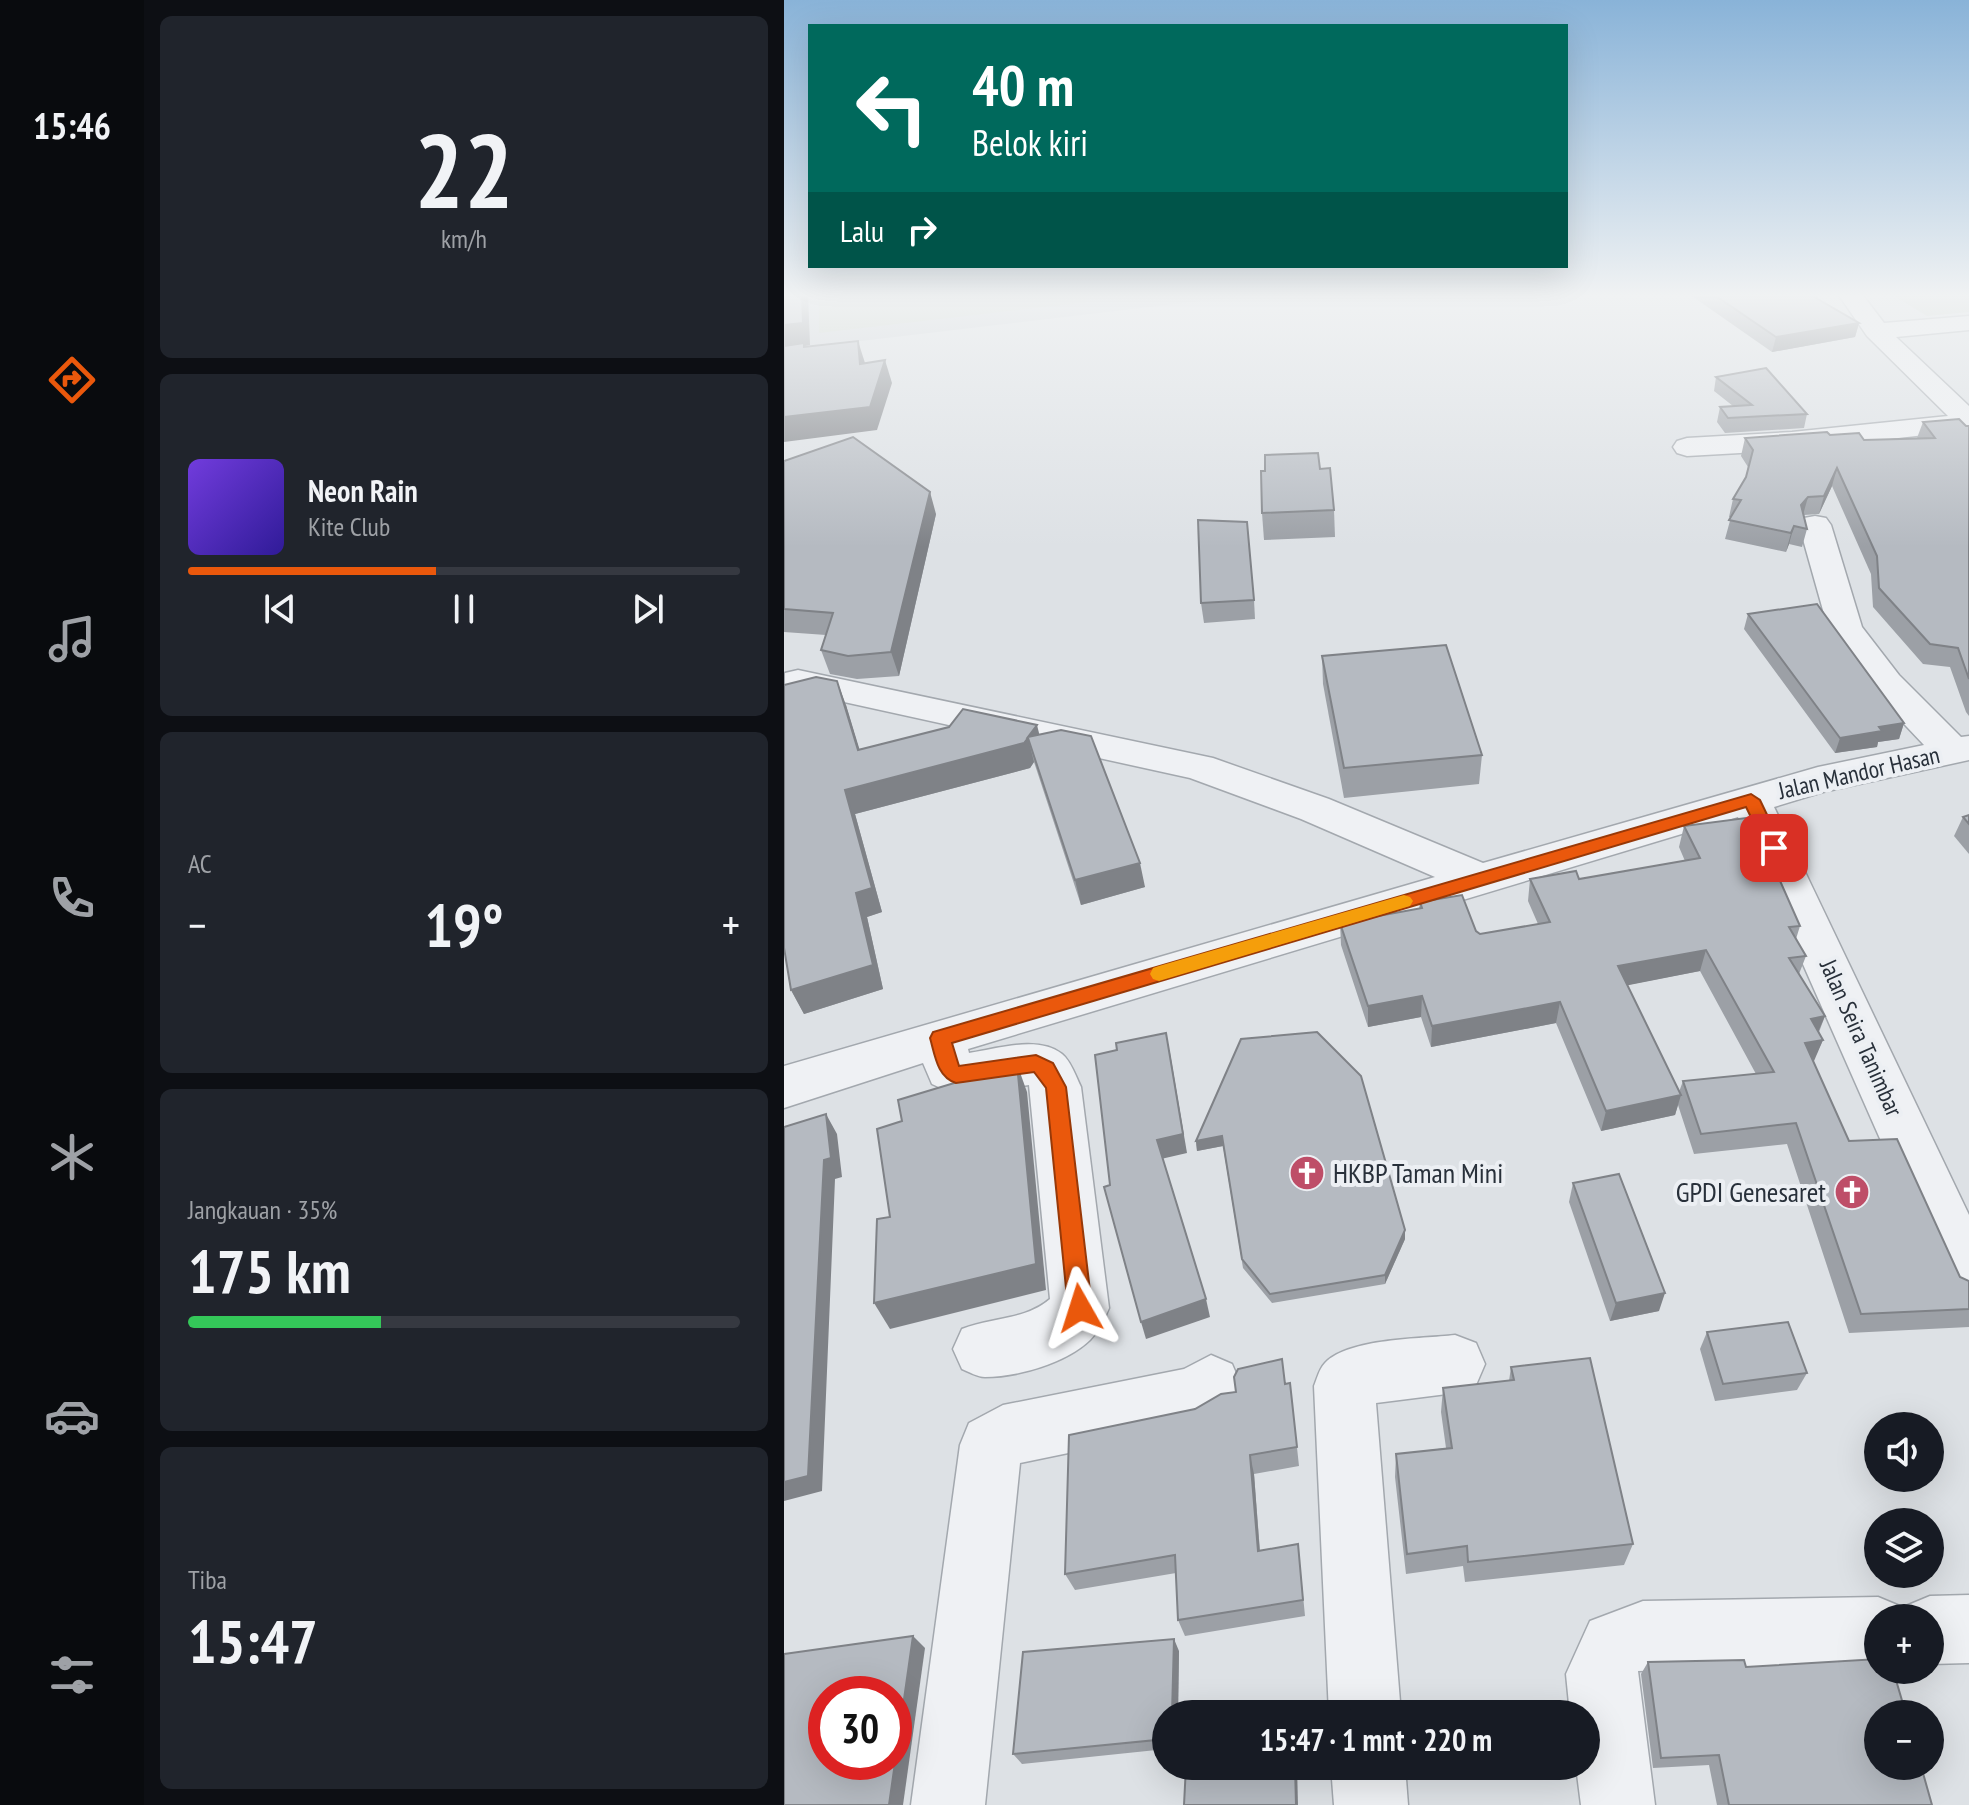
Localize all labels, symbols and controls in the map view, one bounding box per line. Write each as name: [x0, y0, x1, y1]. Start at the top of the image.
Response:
text: 40 m: [972, 49, 1074, 121]
icon: left: [840, 56, 944, 160]
text: 15:46: [33, 102, 111, 149]
text: 22: [414, 102, 514, 237]
text: Belok kiri: [972, 119, 1088, 166]
icon: right: [900, 208, 944, 252]
text: Lalu: [840, 211, 884, 250]
text: km/h: [441, 222, 487, 255]
icon: directions: [44, 352, 100, 408]
text: Neon Rain: [308, 471, 418, 510]
text: Kite Club: [308, 510, 390, 543]
icon: previous: [258, 587, 302, 631]
icon: pause: [442, 587, 486, 631]
icon: next: [626, 587, 670, 631]
icon: music: [44, 611, 100, 667]
street label: Jalan Mandor Hasan: [1774, 739, 1943, 806]
pin: [1740, 814, 1808, 882]
icon: arrive: [1752, 826, 1796, 870]
text: AC: [188, 847, 212, 880]
icon: phone: [44, 870, 100, 926]
text: 19°: [424, 886, 504, 964]
text: −: [188, 896, 206, 953]
text: +: [722, 896, 740, 953]
street label: Jalan Seira Tanimbar: [1813, 954, 1910, 1121]
icon: climate: [44, 1129, 100, 1185]
church icon: HKBP Taman Mini: [1288, 1154, 1326, 1192]
place label: HKBP Taman Mini: [1333, 1154, 1503, 1191]
place label: GPDI Genesaret: [1676, 1173, 1826, 1210]
church icon: GPDI Genesaret: [1833, 1173, 1871, 1211]
text: Jangkauan · 35%: [188, 1193, 337, 1226]
text: 175 km: [188, 1232, 351, 1310]
position arrow: [1038, 1266, 1122, 1350]
icon: car: [44, 1388, 100, 1444]
map controls: [1864, 1412, 1944, 1780]
button: sound: [1864, 1412, 1944, 1492]
button: layers: [1864, 1508, 1944, 1588]
text: Tiba: [188, 1563, 227, 1596]
text: 15:47: [188, 1602, 318, 1680]
button: +: [1864, 1604, 1944, 1684]
icon: filters: [44, 1647, 100, 1703]
speed limit sign: 30: [808, 1676, 912, 1780]
button: −: [1864, 1700, 1944, 1780]
text: 15:47 · 1 mnt · 220 m: [1260, 1720, 1492, 1759]

